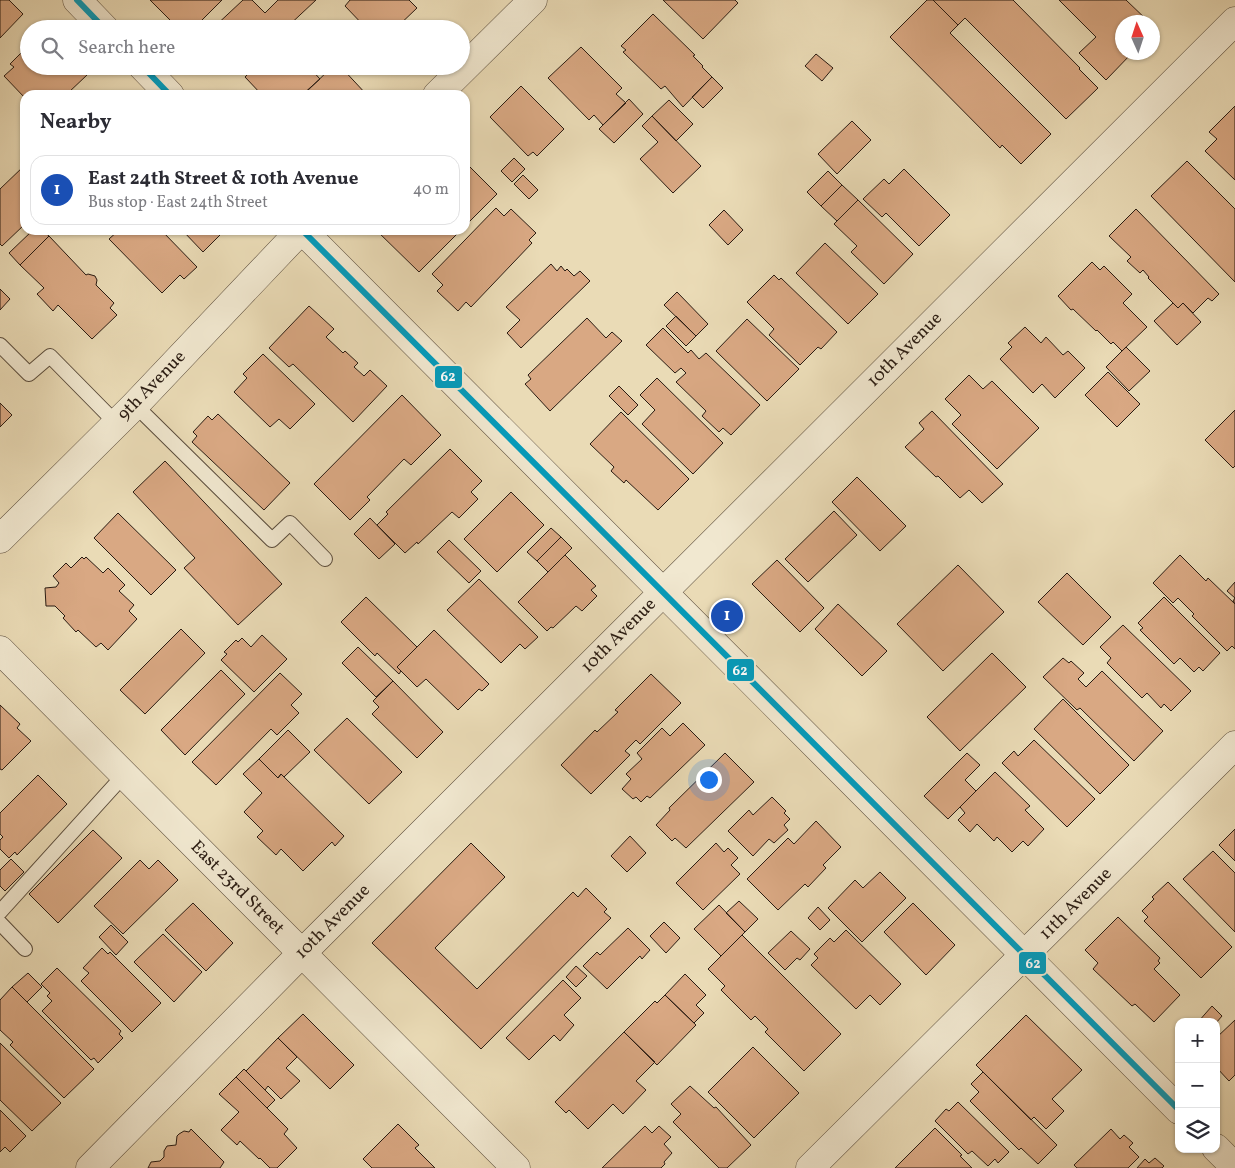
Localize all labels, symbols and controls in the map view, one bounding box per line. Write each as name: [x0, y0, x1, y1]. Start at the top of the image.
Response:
north arrow: [1115, 15, 1160, 60]
search box: [20, 20, 470, 75]
icon: search: [38, 34, 66, 62]
text: Search here: [78, 35, 175, 61]
text: Nearby: [40, 108, 111, 137]
text: East 24th Street & 10th Avenue: [88, 166, 358, 192]
text: 1: [54, 179, 60, 201]
text: 40 m: [413, 179, 449, 201]
text: Bus stop · East 24th Street: [88, 192, 268, 214]
street label: 10th Avenue: [862, 307, 948, 393]
street label: 9th Avenue: [112, 345, 192, 427]
line badge: 62: [434, 365, 463, 389]
text: 62: [441, 368, 455, 387]
street label: 10th Avenue: [576, 593, 662, 679]
pin: 1: [711, 597, 743, 635]
line badge: 62: [726, 658, 755, 682]
text: 62: [733, 662, 747, 681]
your location: [696, 767, 722, 793]
street label: East 23rd Street: [184, 835, 290, 941]
street label: 11th Avenue: [1034, 862, 1118, 946]
street label: 10th Avenue: [290, 879, 376, 965]
line badge: 62: [1018, 951, 1047, 975]
text: 62: [1026, 955, 1040, 974]
map controls: [1175, 1018, 1220, 1153]
button: +: [1175, 1018, 1220, 1063]
button: −: [1175, 1063, 1220, 1108]
button: layers: [1175, 1108, 1220, 1153]

